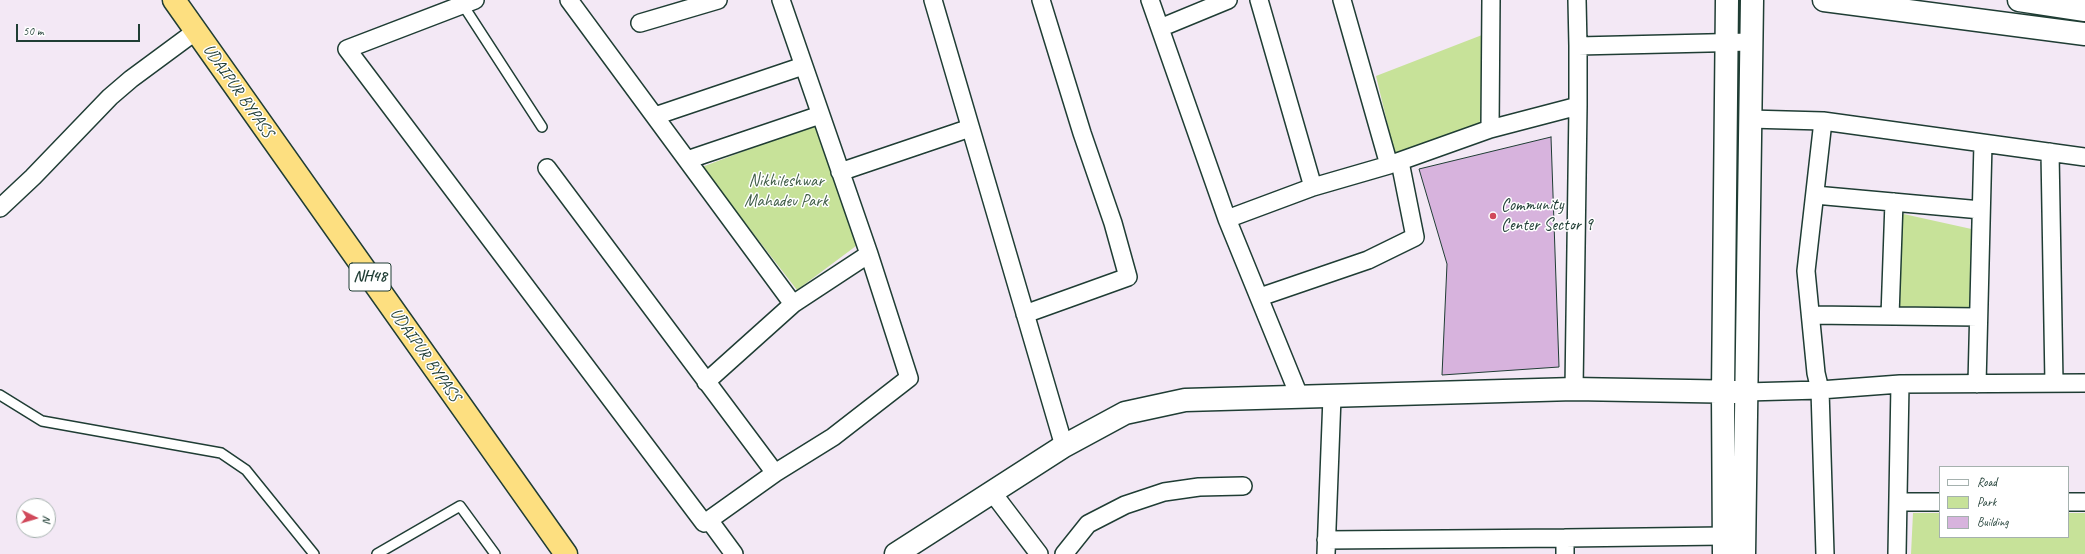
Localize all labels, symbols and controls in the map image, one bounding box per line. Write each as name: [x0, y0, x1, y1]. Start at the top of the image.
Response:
scale bar: [18, 16, 142, 42]
text: 50 m: [23, 23, 43, 39]
street label: UDAIPUR BYPASS: [198, 40, 278, 142]
park label: Nikhileshwar Mahadev Park: [744, 172, 828, 212]
place label: Community Center Sector 9: [1501, 196, 1593, 236]
marker: Community Center Sector 9: [1488, 211, 1498, 221]
road number: NH48: [349, 263, 391, 291]
street label: UDAIPUR BYPASS: [385, 304, 465, 406]
legend: [1939, 466, 2069, 538]
text: Road: [1977, 474, 1997, 490]
text: Park: [1977, 494, 1996, 510]
north arrow: [16, 498, 56, 538]
text: Building: [1977, 514, 2009, 530]
text: N: [40, 515, 54, 523]

